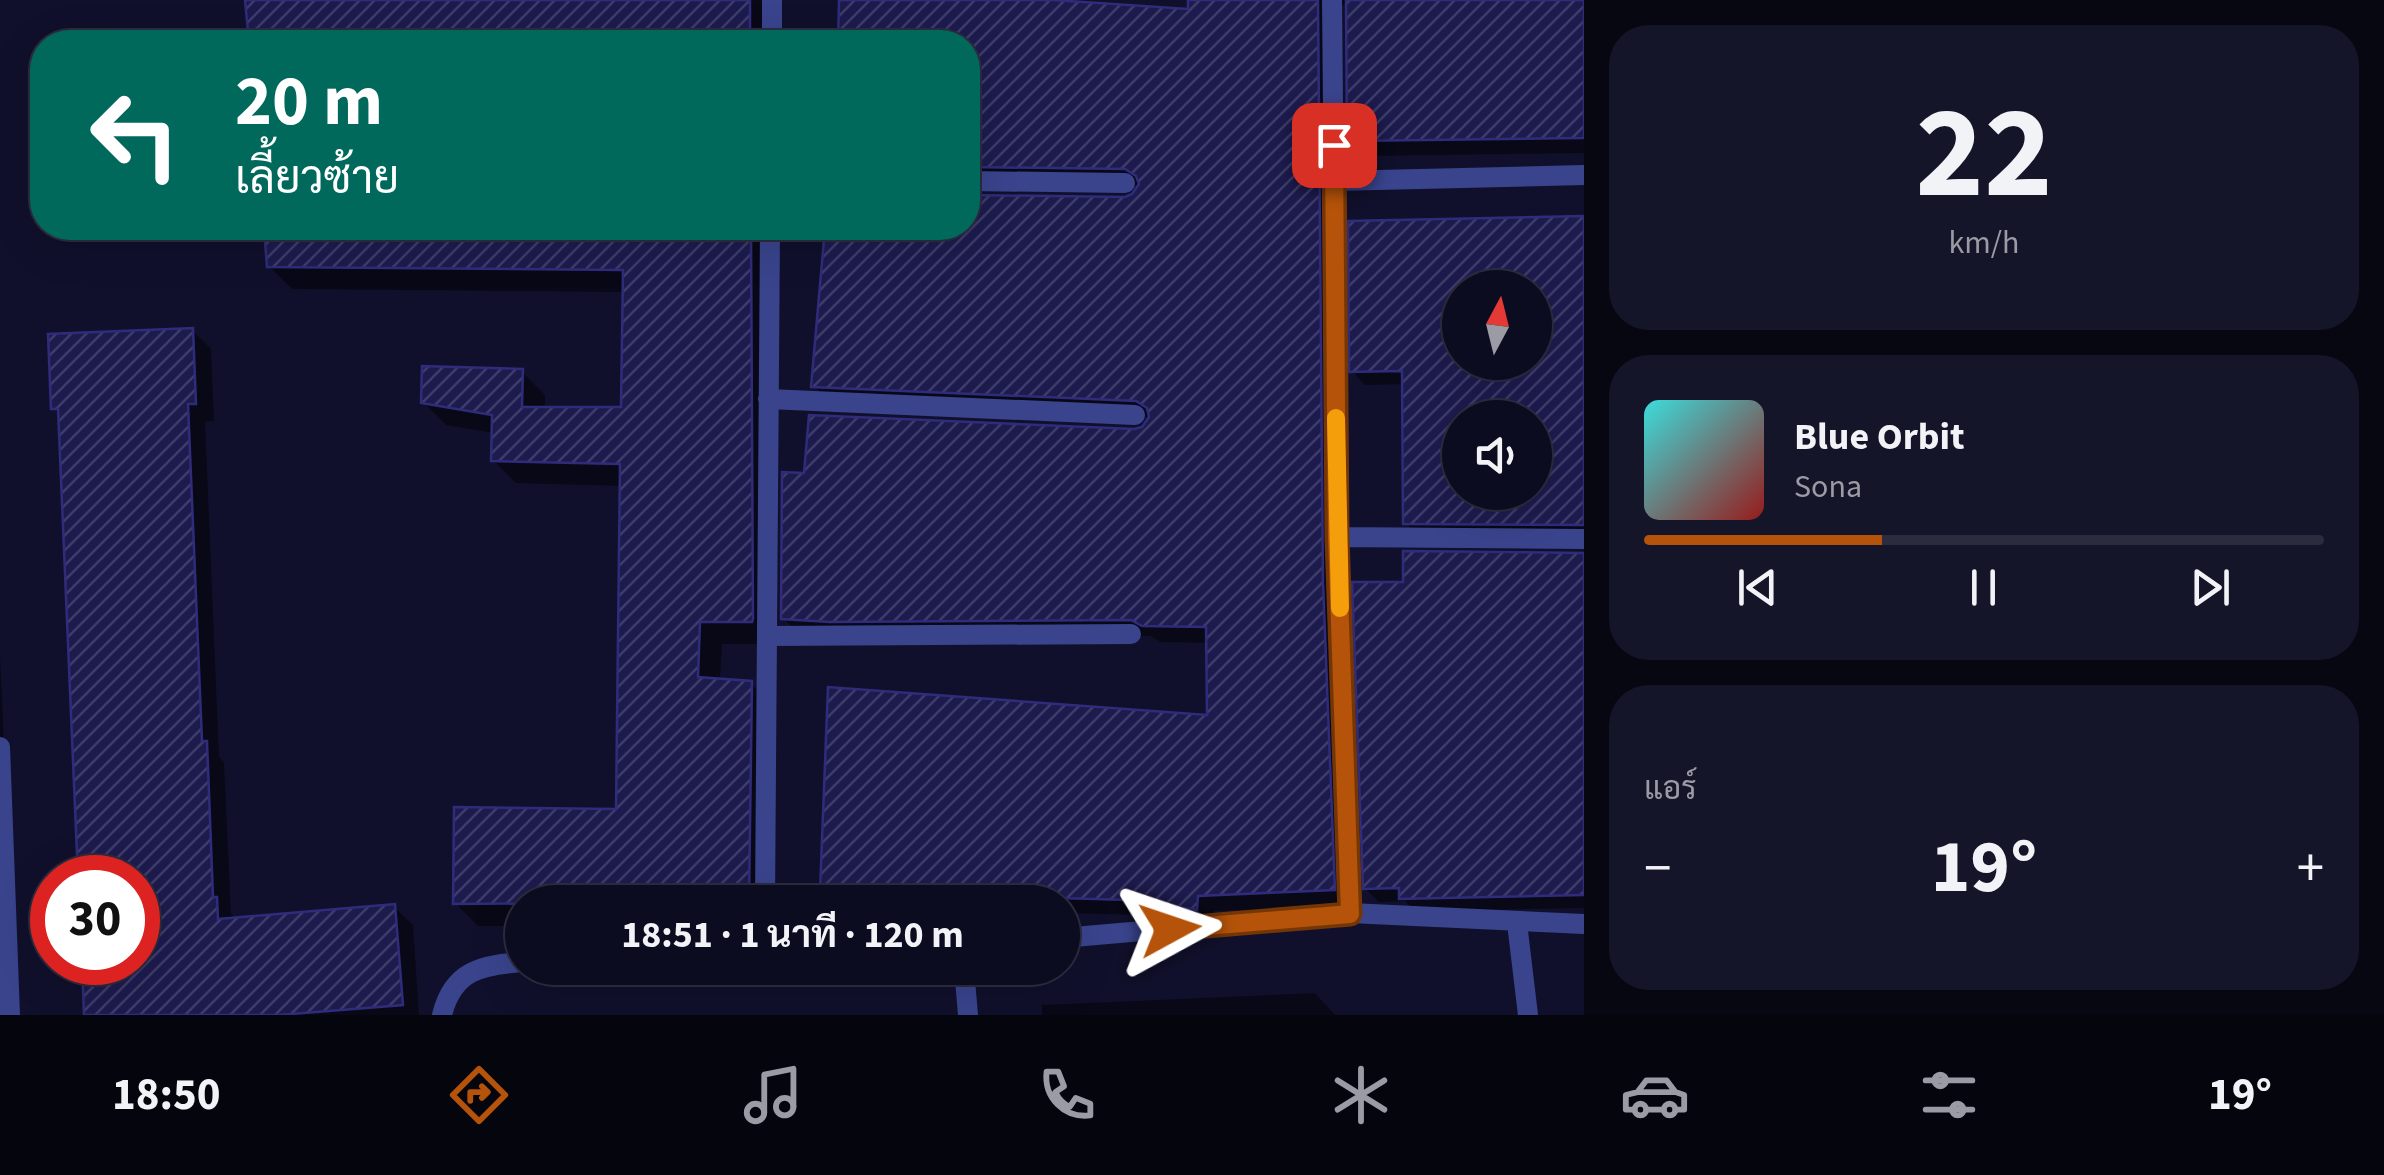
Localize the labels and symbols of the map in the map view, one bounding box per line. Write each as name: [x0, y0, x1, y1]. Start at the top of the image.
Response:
pin: [1292, 103, 1377, 188]
north arrow: [1442, 270, 1552, 380]
speed limit sign: 30: [30, 855, 160, 985]
position arrow: [1118, 877, 1222, 981]

